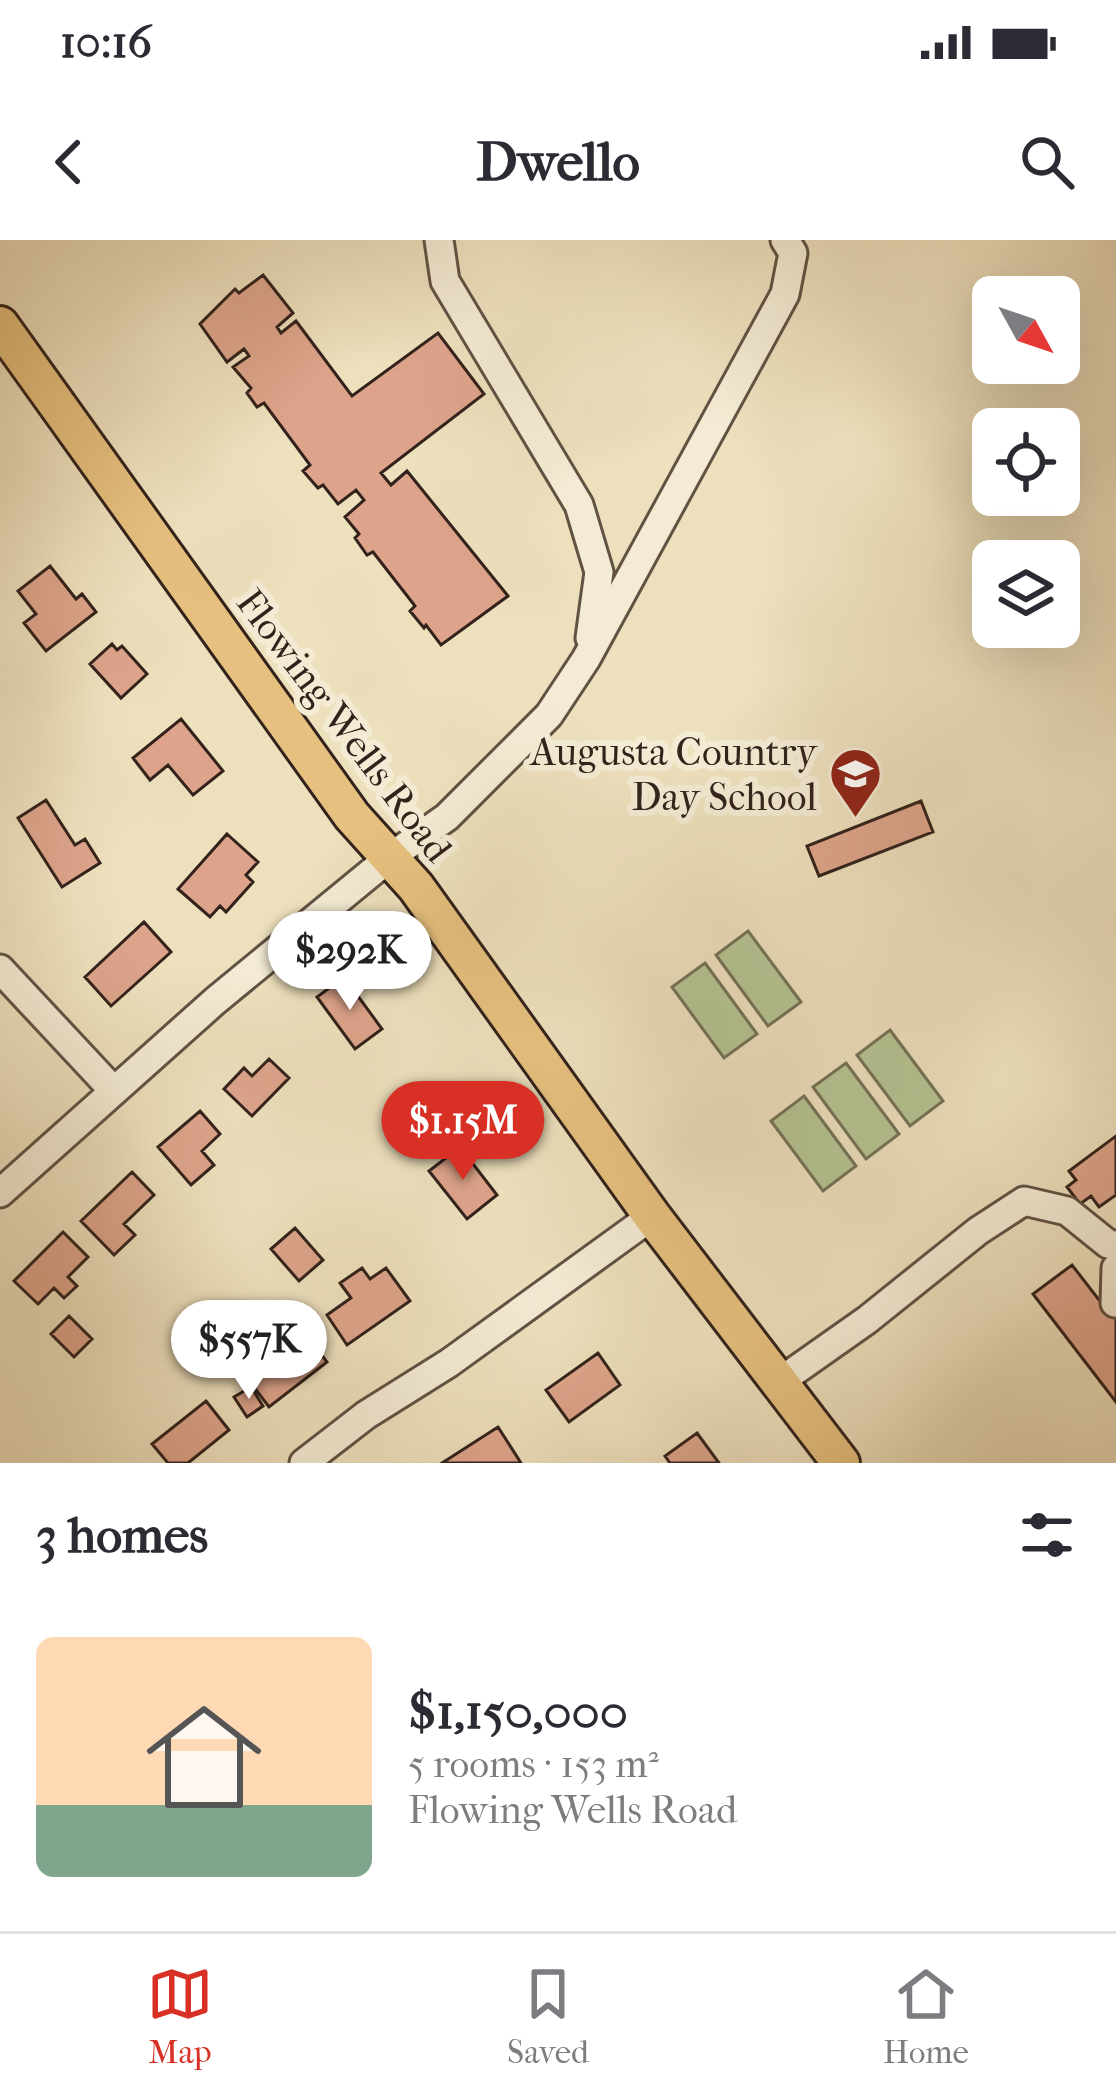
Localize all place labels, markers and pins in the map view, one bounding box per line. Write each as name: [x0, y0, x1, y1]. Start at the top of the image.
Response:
place label: Augusta Country Day School: [528, 729, 818, 820]
school or university icon: Augusta Country Day School: [828, 745, 884, 819]
pin: $292K: [266, 911, 434, 1013]
pin: $1.15M: [365, 1081, 561, 1183]
pin: $557K: [165, 1300, 333, 1402]

